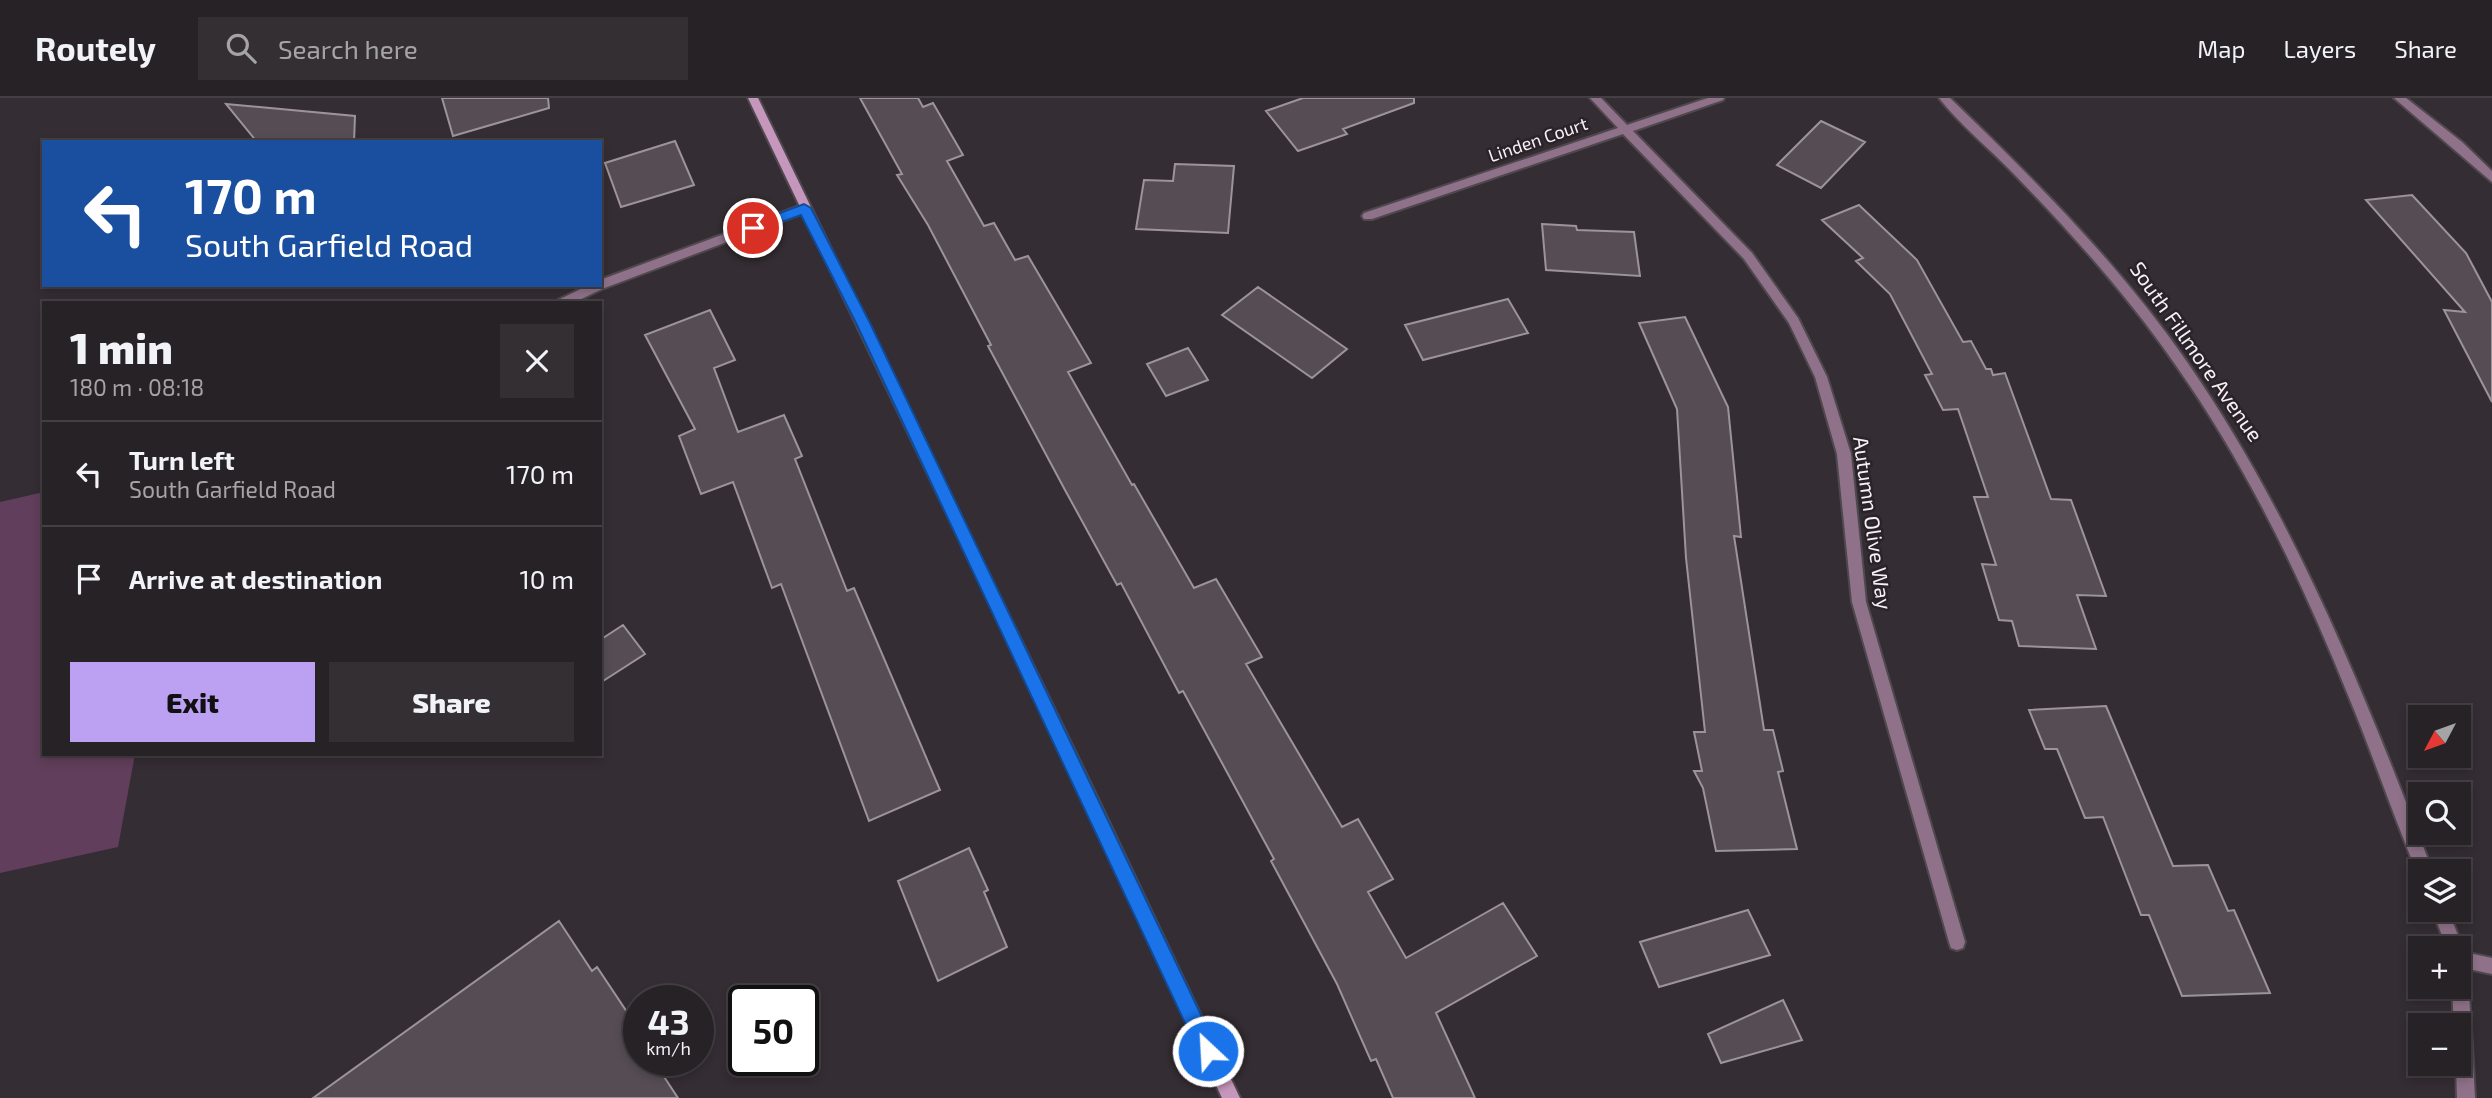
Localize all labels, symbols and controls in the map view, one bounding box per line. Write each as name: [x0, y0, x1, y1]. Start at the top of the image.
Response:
search box: [198, 17, 688, 80]
text: Routely: [35, 28, 156, 68]
icon: search: [222, 29, 260, 67]
text: Search here: [278, 33, 418, 64]
text: Map: [2197, 34, 2245, 63]
text: Layers: [2283, 34, 2356, 63]
text: Share: [2394, 34, 2457, 63]
street label: Linden Court: [1485, 112, 1590, 166]
text: 170 m: [185, 165, 317, 224]
icon: left: [70, 168, 161, 259]
pin: [723, 198, 783, 258]
icon: arrive: [734, 209, 772, 247]
text: South Garfield Road: [185, 225, 473, 263]
street label: South Fillmore Avenue: [2126, 256, 2269, 446]
text: 1 min: [70, 322, 173, 372]
button: close: [500, 324, 574, 398]
text: 180 m · 08:18: [70, 373, 204, 401]
street label: Autumn Olive Way: [1849, 435, 1898, 611]
text: Turn left: [129, 444, 235, 475]
icon: left: [70, 455, 108, 493]
text: 170 m: [506, 458, 574, 489]
text: South Garfield Road: [129, 475, 336, 503]
icon: arrive: [70, 560, 108, 598]
text: Arrive at destination: [129, 563, 382, 594]
text: 10 m: [519, 563, 574, 594]
button: Exit: [70, 662, 315, 742]
button: Share: [329, 662, 574, 742]
north arrow: [2408, 705, 2471, 768]
map controls: [2408, 705, 2471, 1076]
button: search: [2408, 782, 2471, 845]
button: layers: [2408, 859, 2471, 922]
button: +: [2408, 936, 2471, 999]
speed limit sign: 50: [728, 985, 819, 1076]
text: 43: [647, 1000, 690, 1042]
button: −: [2408, 1013, 2471, 1076]
position arrow: [1171, 1014, 1245, 1088]
text: km/h: [646, 1037, 691, 1059]

